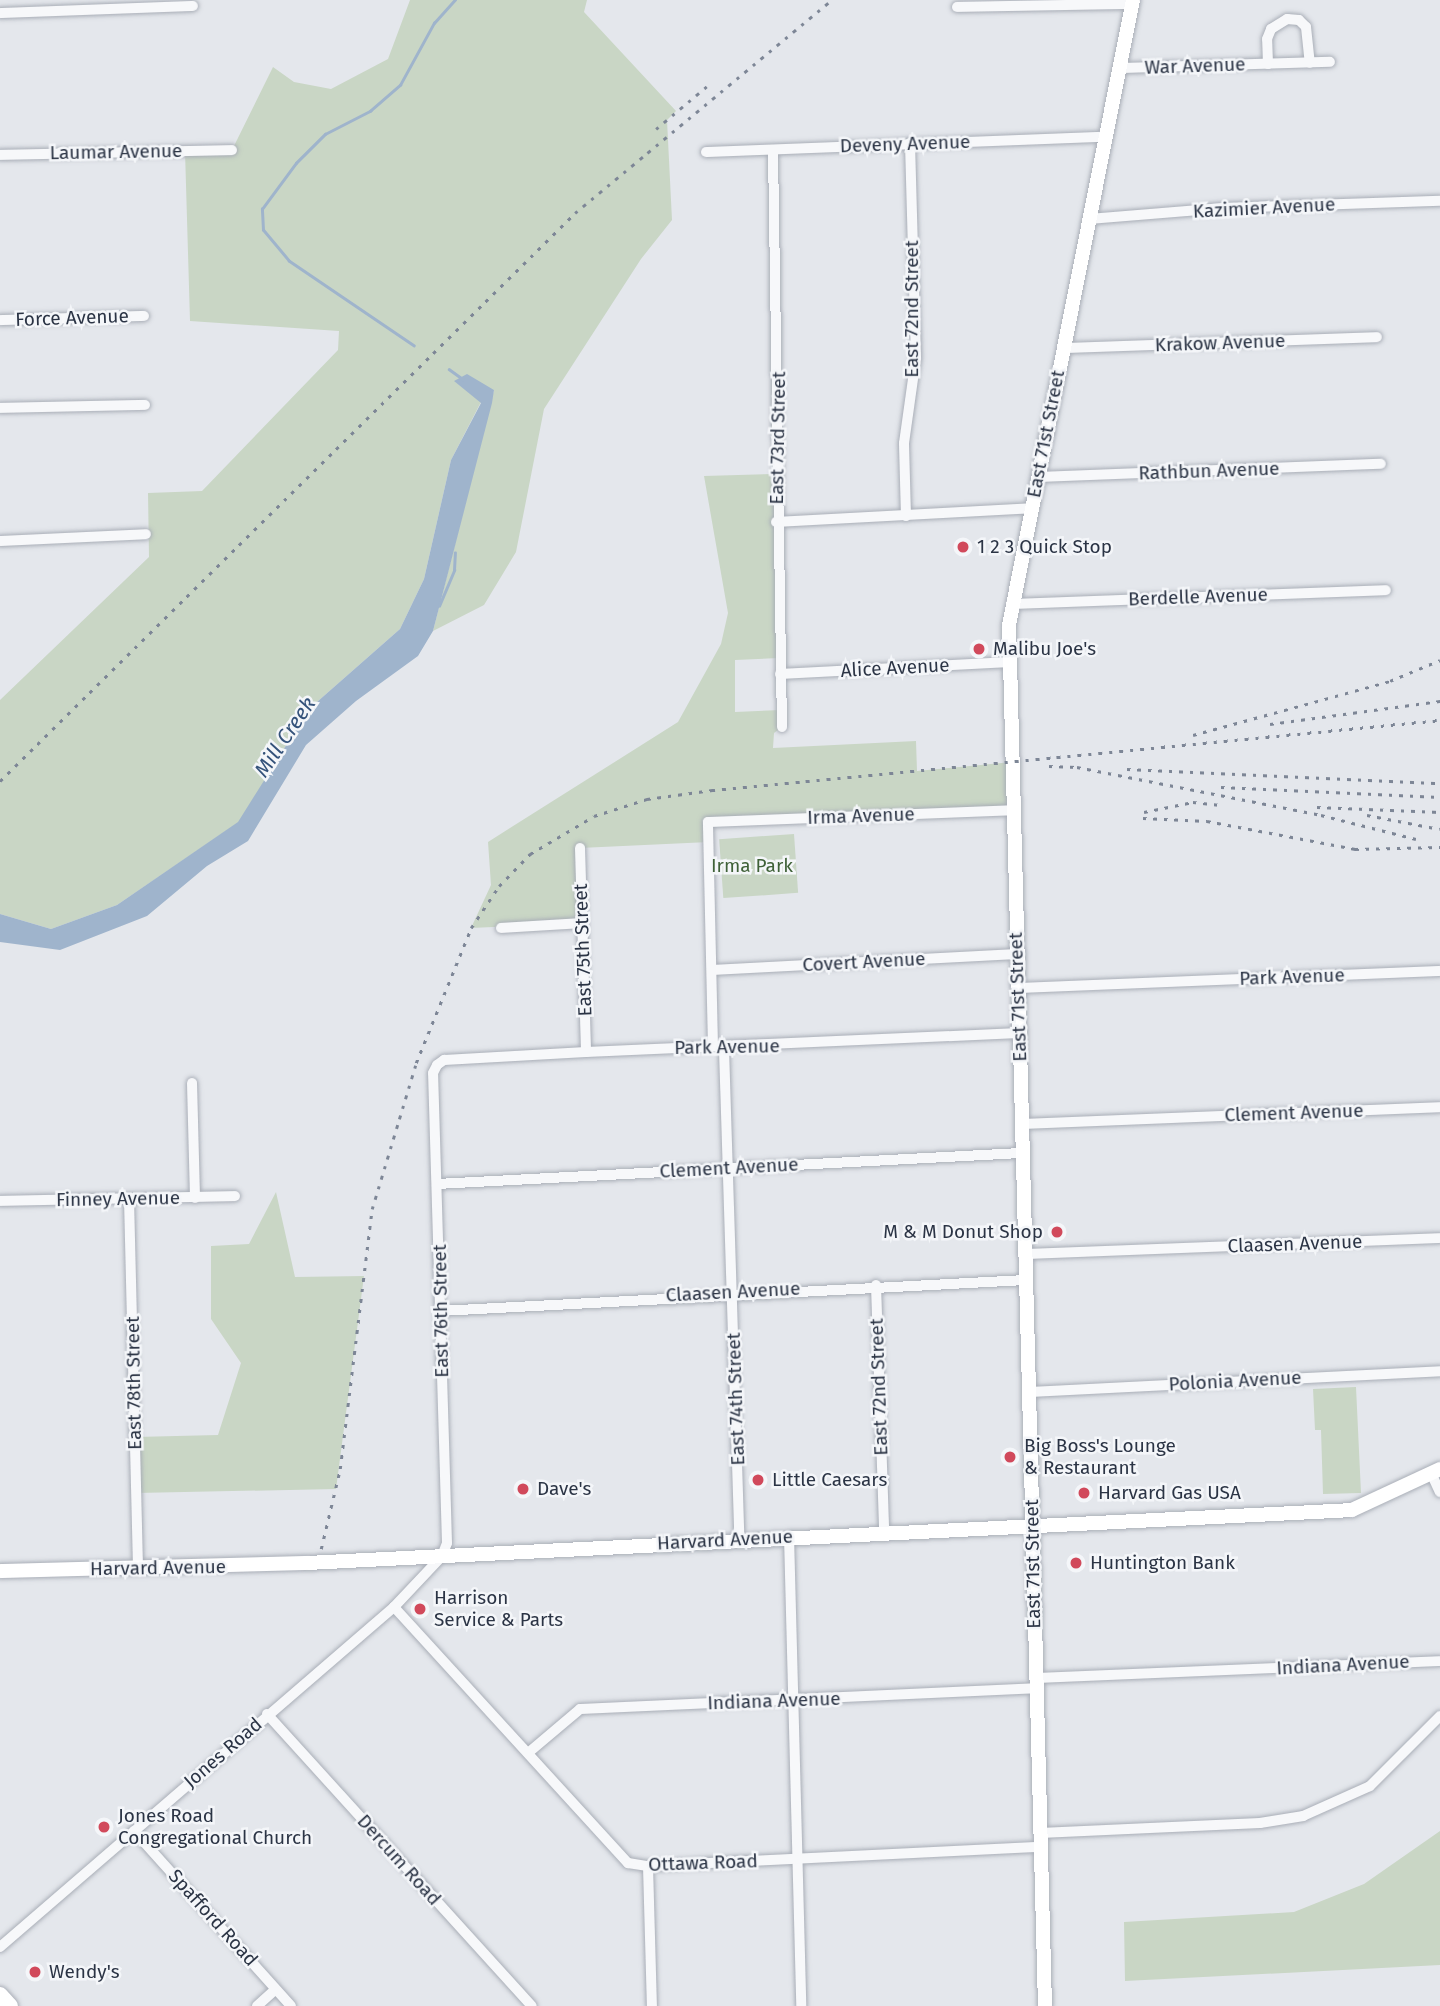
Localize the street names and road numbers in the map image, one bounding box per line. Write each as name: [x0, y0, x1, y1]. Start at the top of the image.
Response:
street label: War Avenue: [1144, 53, 1246, 79]
street label: Deveny Avenue: [839, 130, 971, 158]
street label: Laumar Avenue: [49, 139, 183, 165]
street label: Kazimier Avenue: [1192, 193, 1336, 223]
street label: East 72nd Street: [901, 240, 923, 378]
street label: Force Avenue: [15, 305, 129, 331]
street label: Krakow Avenue: [1154, 329, 1286, 357]
street label: East 71st Street: [1022, 368, 1070, 500]
street label: East 73rd Street: [765, 371, 791, 505]
street label: Rathbun Avenue: [1138, 457, 1280, 485]
street label: Berdelle Avenue: [1128, 583, 1268, 611]
street label: Alice Avenue: [840, 654, 950, 682]
street label: Irma Avenue: [807, 803, 915, 829]
street label: East 75th Street: [569, 883, 597, 1017]
street label: East 71st Street: [1004, 932, 1032, 1062]
street label: Covert Avenue: [802, 947, 926, 977]
street label: Park Avenue: [1239, 964, 1345, 990]
street label: Park Avenue: [674, 1035, 780, 1059]
street label: Clement Avenue: [1224, 1099, 1364, 1127]
street label: Clement Avenue: [659, 1153, 799, 1183]
street label: Finney Avenue: [56, 1187, 180, 1211]
street label: Claasen Avenue: [1227, 1230, 1363, 1258]
street label: East 76th Street: [428, 1244, 454, 1378]
street label: Claasen Avenue: [665, 1277, 801, 1307]
street label: East 78th Street: [121, 1316, 147, 1450]
street label: East 72nd Street: [865, 1318, 893, 1456]
street label: East 74th Street: [722, 1332, 750, 1466]
street label: Polonia Avenue: [1168, 1366, 1302, 1396]
street label: East 71st Street: [1020, 1499, 1046, 1629]
street label: Harvard Avenue: [656, 1525, 794, 1555]
street label: Harvard Avenue: [90, 1555, 226, 1581]
street label: Indiana Avenue: [1276, 1650, 1410, 1680]
street label: Indiana Avenue: [707, 1687, 841, 1715]
street label: Jones Road: [179, 1713, 267, 1793]
street label: Dercum Road: [352, 1810, 446, 1910]
street label: Ottawa Road: [648, 1850, 758, 1876]
street label: Spafford Road: [164, 1865, 262, 1971]

